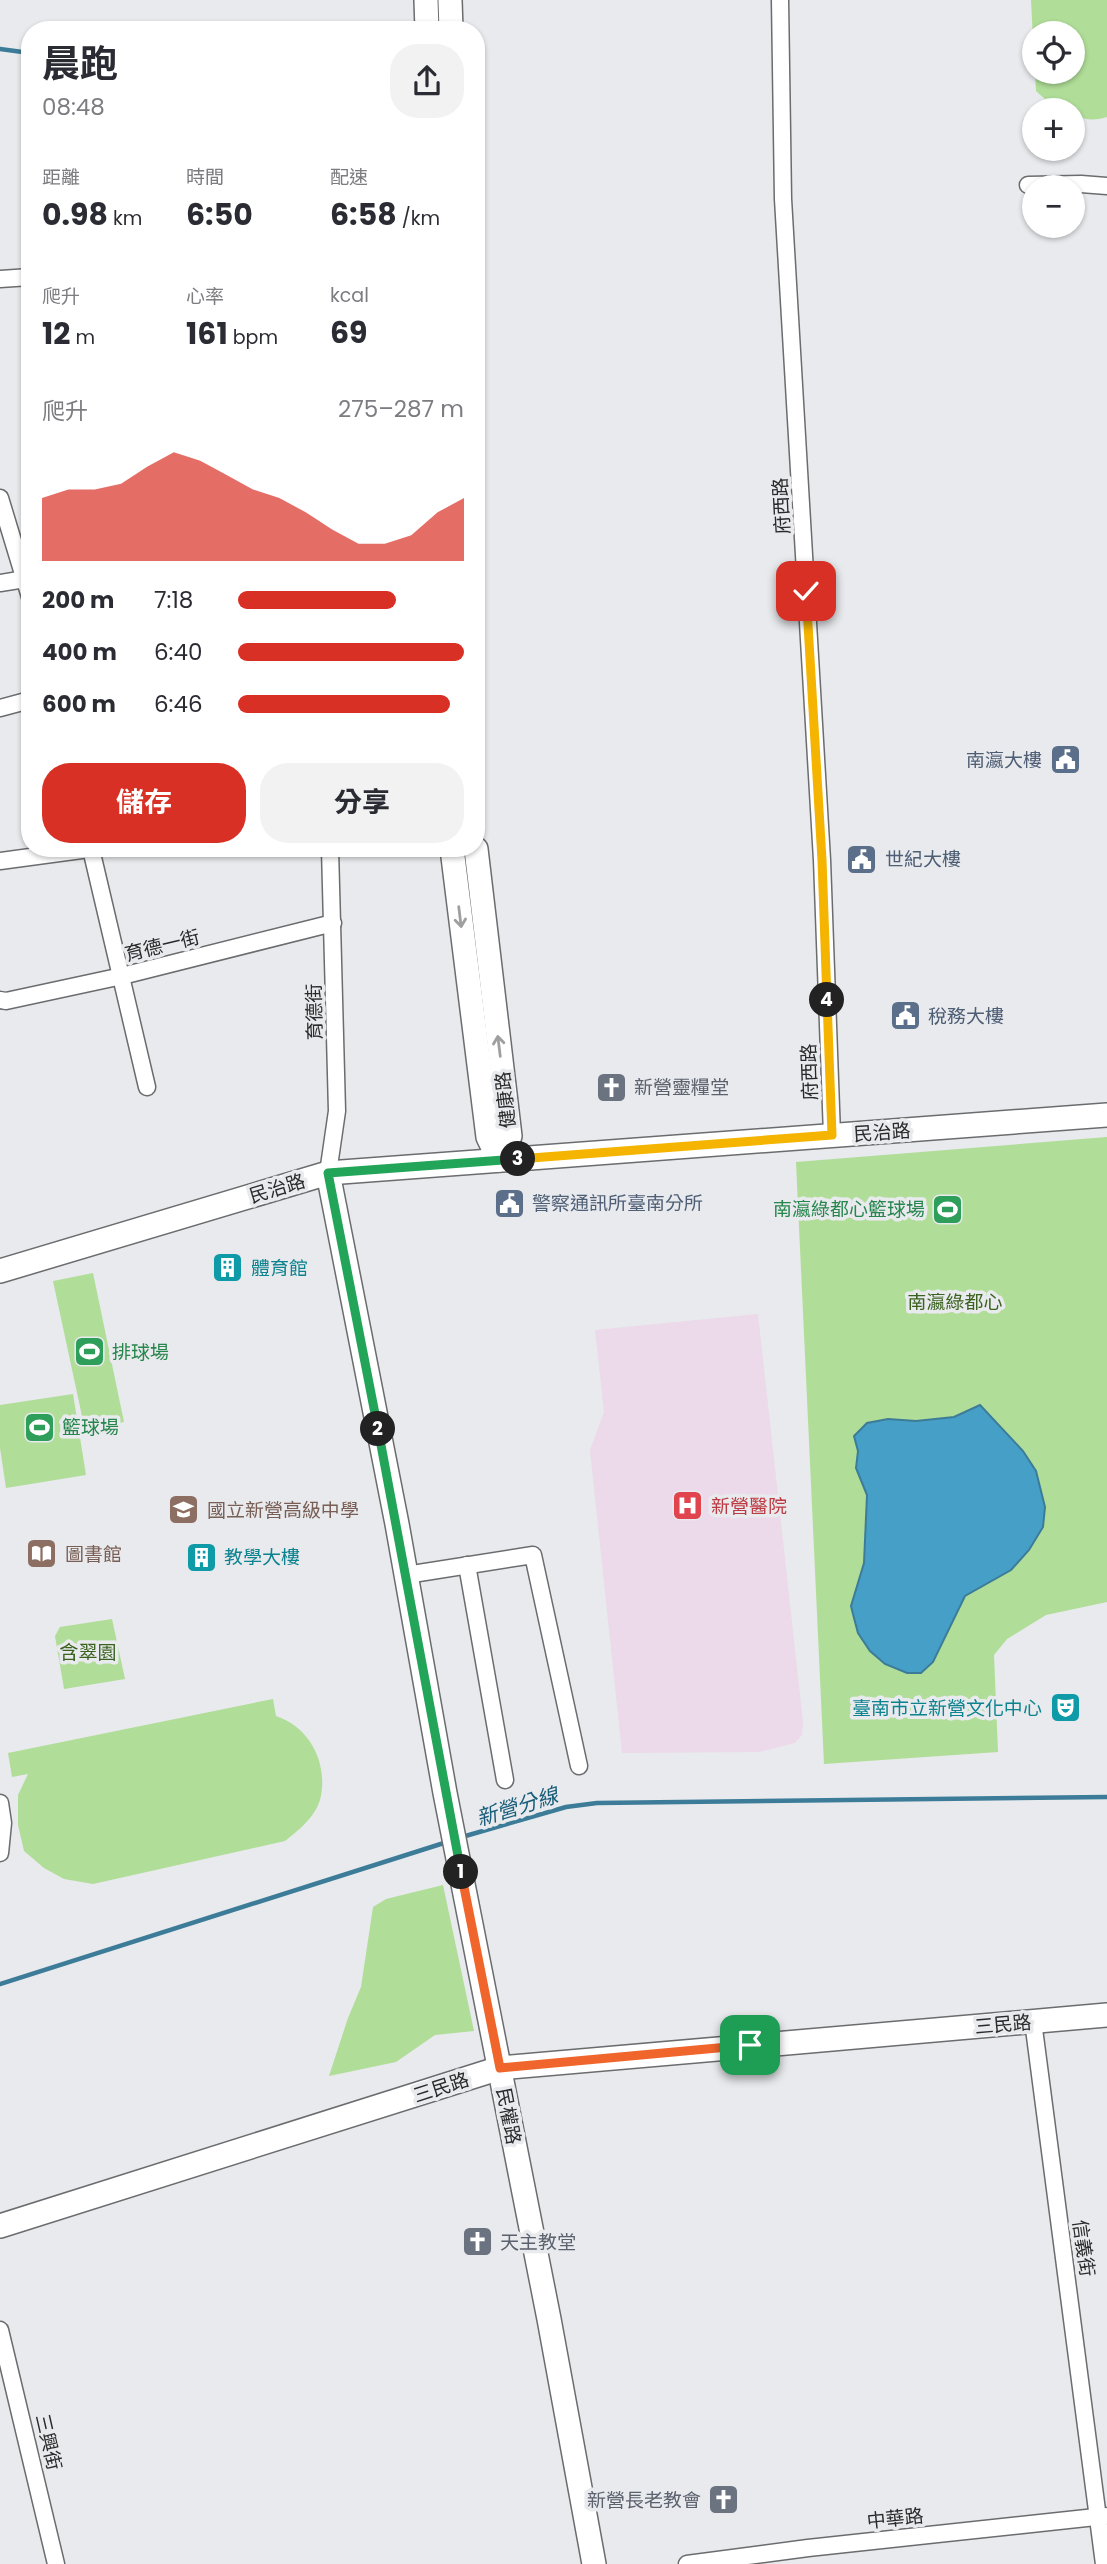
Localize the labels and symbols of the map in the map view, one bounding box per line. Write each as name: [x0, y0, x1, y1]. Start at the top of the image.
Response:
street label: 府西路: [767, 477, 796, 535]
pin: [776, 561, 836, 621]
public building icon: 南瀛大樓: [1048, 743, 1082, 777]
place label: 南瀛大樓: [966, 747, 1042, 774]
public building icon: 世紀大樓: [845, 842, 879, 876]
place label: 世紀大樓: [885, 846, 961, 873]
one-way arrow: [454, 905, 467, 927]
street label: 育德一街: [122, 923, 202, 968]
pin: 4: [810, 982, 844, 1018]
street label: 育德街: [301, 983, 328, 1041]
public building icon: 稅務大樓: [888, 999, 922, 1033]
place label: 稅務大樓: [928, 1003, 1004, 1030]
one-way arrow: [493, 1035, 506, 1058]
street label: 府西路: [795, 1043, 824, 1101]
street label: 健康路: [489, 1070, 522, 1130]
church icon: 新營靈糧堂: [594, 1070, 628, 1104]
place label: 新營靈糧堂: [634, 1074, 729, 1101]
street label: 民治路: [853, 1117, 911, 1148]
pin: 3: [500, 1142, 536, 1176]
street label: 民治路: [246, 1167, 308, 1210]
public building icon: 警察通訊所臺南分所: [492, 1186, 526, 1220]
place label: 警察通訊所臺南分所: [532, 1190, 703, 1217]
sports icon: 南瀛綠都心籃球場: [931, 1192, 965, 1226]
place label: 南瀛綠都心籃球場: [773, 1196, 925, 1223]
building icon: 體育館: [211, 1251, 245, 1285]
place label: 體育館: [251, 1255, 308, 1282]
park label: 南瀛綠都心: [907, 1289, 1003, 1316]
sports icon: 排球場: [72, 1335, 106, 1369]
place label: 排球場: [112, 1339, 169, 1366]
sports icon: 籃球場: [22, 1410, 56, 1444]
pin: 2: [360, 1412, 396, 1446]
place label: 籃球場: [62, 1414, 119, 1441]
hospital icon: 新營醫院: [671, 1489, 705, 1523]
school or university icon: 國立新營高級中學: [167, 1493, 201, 1527]
place label: 新營醫院: [711, 1493, 787, 1520]
place label: 國立新營高級中學: [207, 1497, 359, 1524]
library icon: 圖書館: [25, 1537, 59, 1571]
building icon: 教學大樓: [184, 1540, 218, 1574]
place label: 圖書館: [65, 1541, 122, 1568]
place label: 教學大樓: [224, 1544, 300, 1571]
park label: 含翠園: [59, 1639, 117, 1666]
theatre icon: 臺南市立新營文化中心: [1048, 1691, 1082, 1725]
place label: 臺南市立新營文化中心: [852, 1695, 1042, 1722]
water label: 新營分線: [472, 1780, 563, 1833]
pin: 1: [444, 1854, 478, 1890]
street label: 三民路: [973, 2009, 1033, 2040]
pin: [720, 2015, 780, 2075]
street label: 三民路: [410, 2066, 472, 2109]
street label: 民權路: [490, 2086, 527, 2147]
street label: 信義街: [1066, 2218, 1101, 2278]
church icon: 天主教堂: [460, 2225, 494, 2259]
place label: 天主教堂: [500, 2229, 576, 2256]
street label: 三興街: [29, 2411, 68, 2473]
church icon: 新營長老教會: [707, 2483, 741, 2517]
place label: 新營長老教會: [587, 2487, 701, 2514]
street label: 中華路: [865, 2502, 925, 2535]

